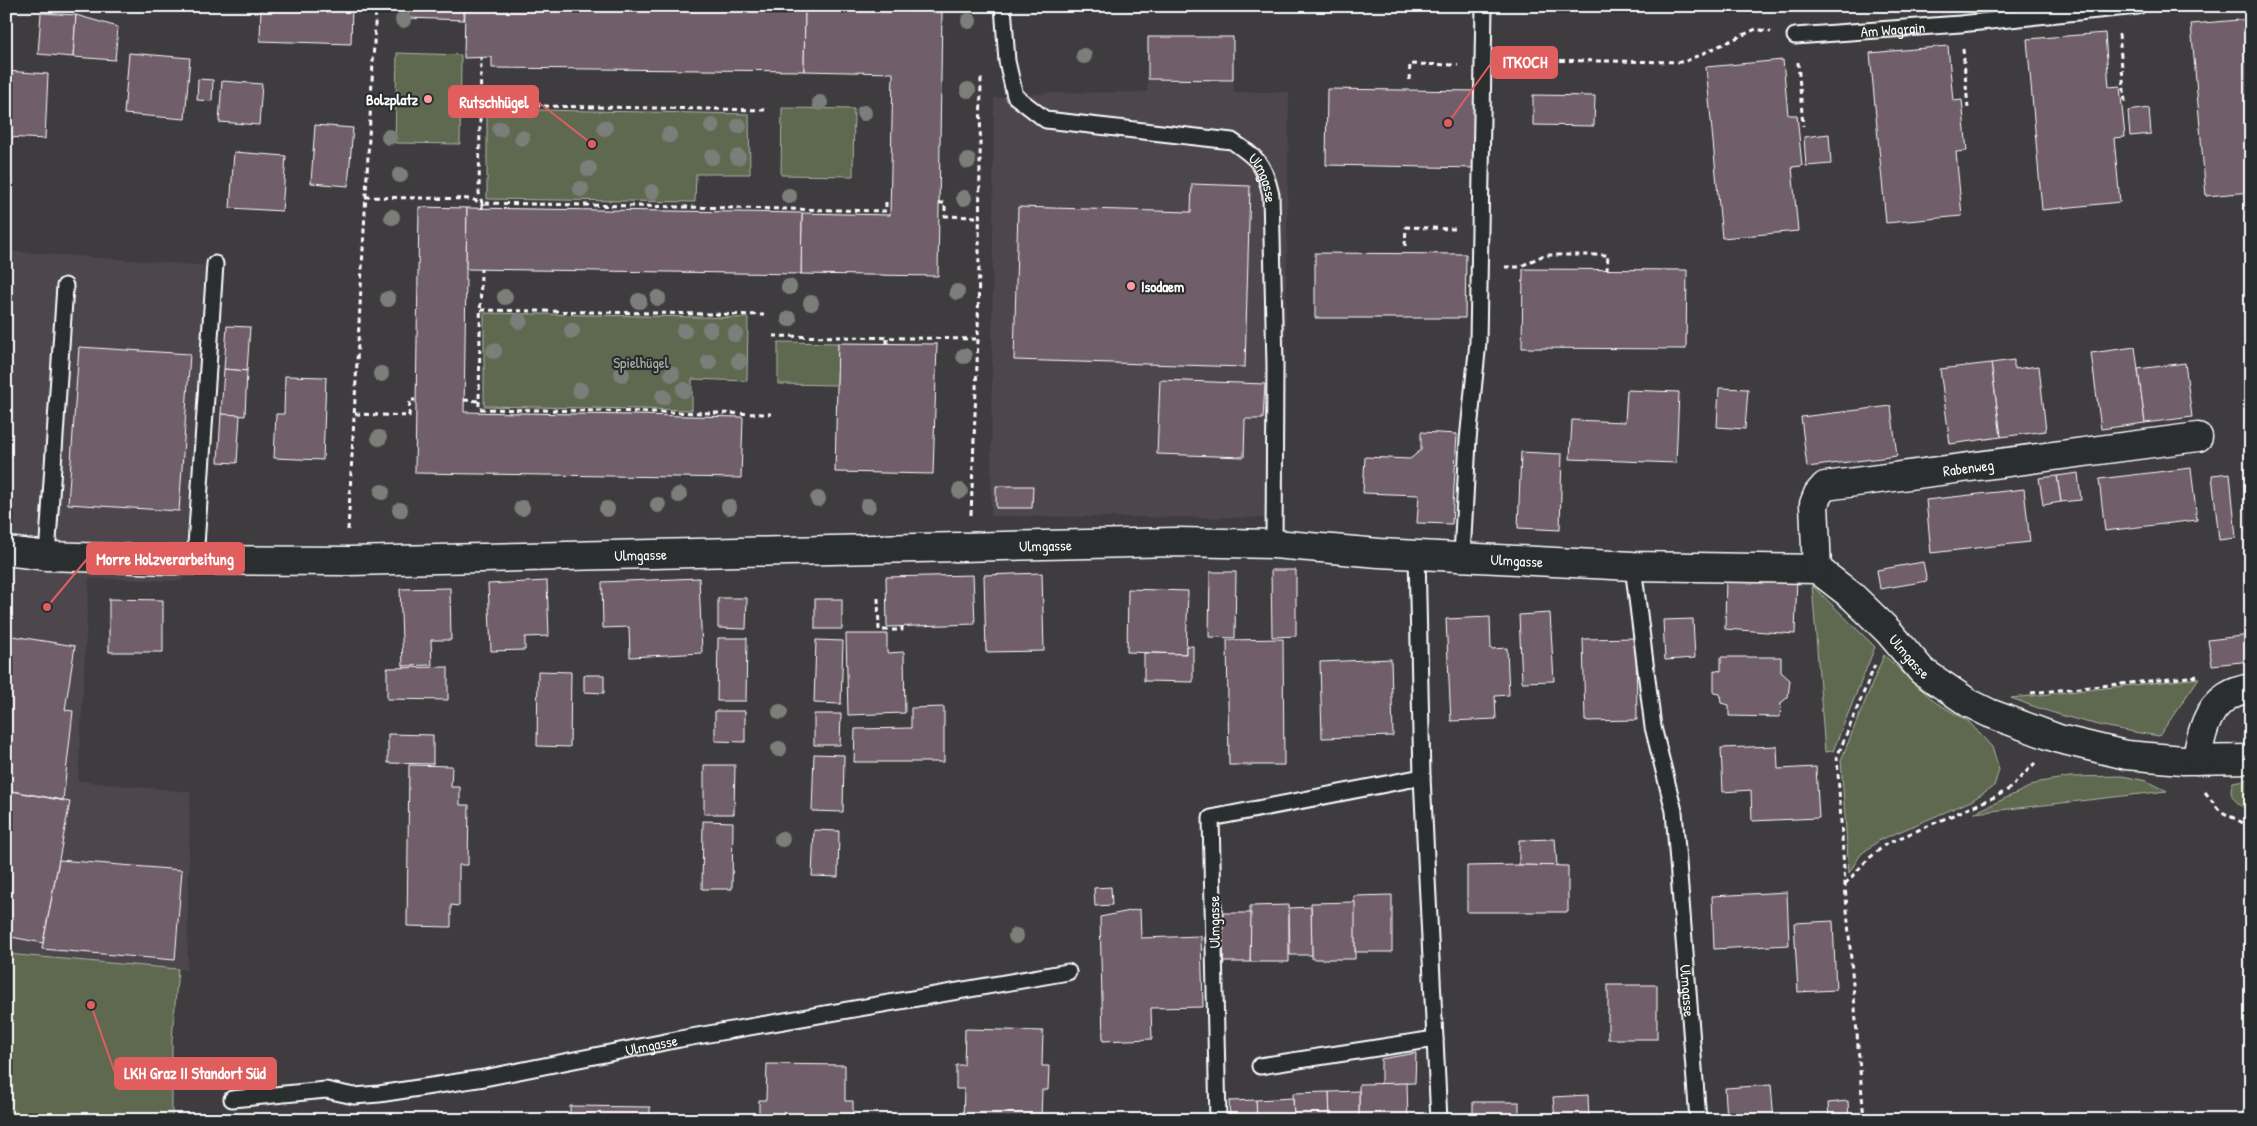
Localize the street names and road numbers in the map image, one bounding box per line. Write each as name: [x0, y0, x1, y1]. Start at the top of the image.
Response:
street label: Am Wagrain: [1860, 16, 1926, 42]
street label: Ulmgasse: [1244, 148, 1282, 203]
street label: Rabenweg: [1942, 453, 1995, 481]
street label: Ulmgasse: [1019, 534, 1072, 556]
street label: Ulmgasse: [614, 543, 667, 565]
street label: Ulmgasse: [1490, 548, 1544, 572]
street label: Ulmgasse: [1885, 629, 1934, 684]
street label: Ulmgasse: [1203, 896, 1225, 948]
street label: Ulmgasse: [1675, 964, 1700, 1018]
street label: Ulmgasse: [624, 1029, 679, 1060]

